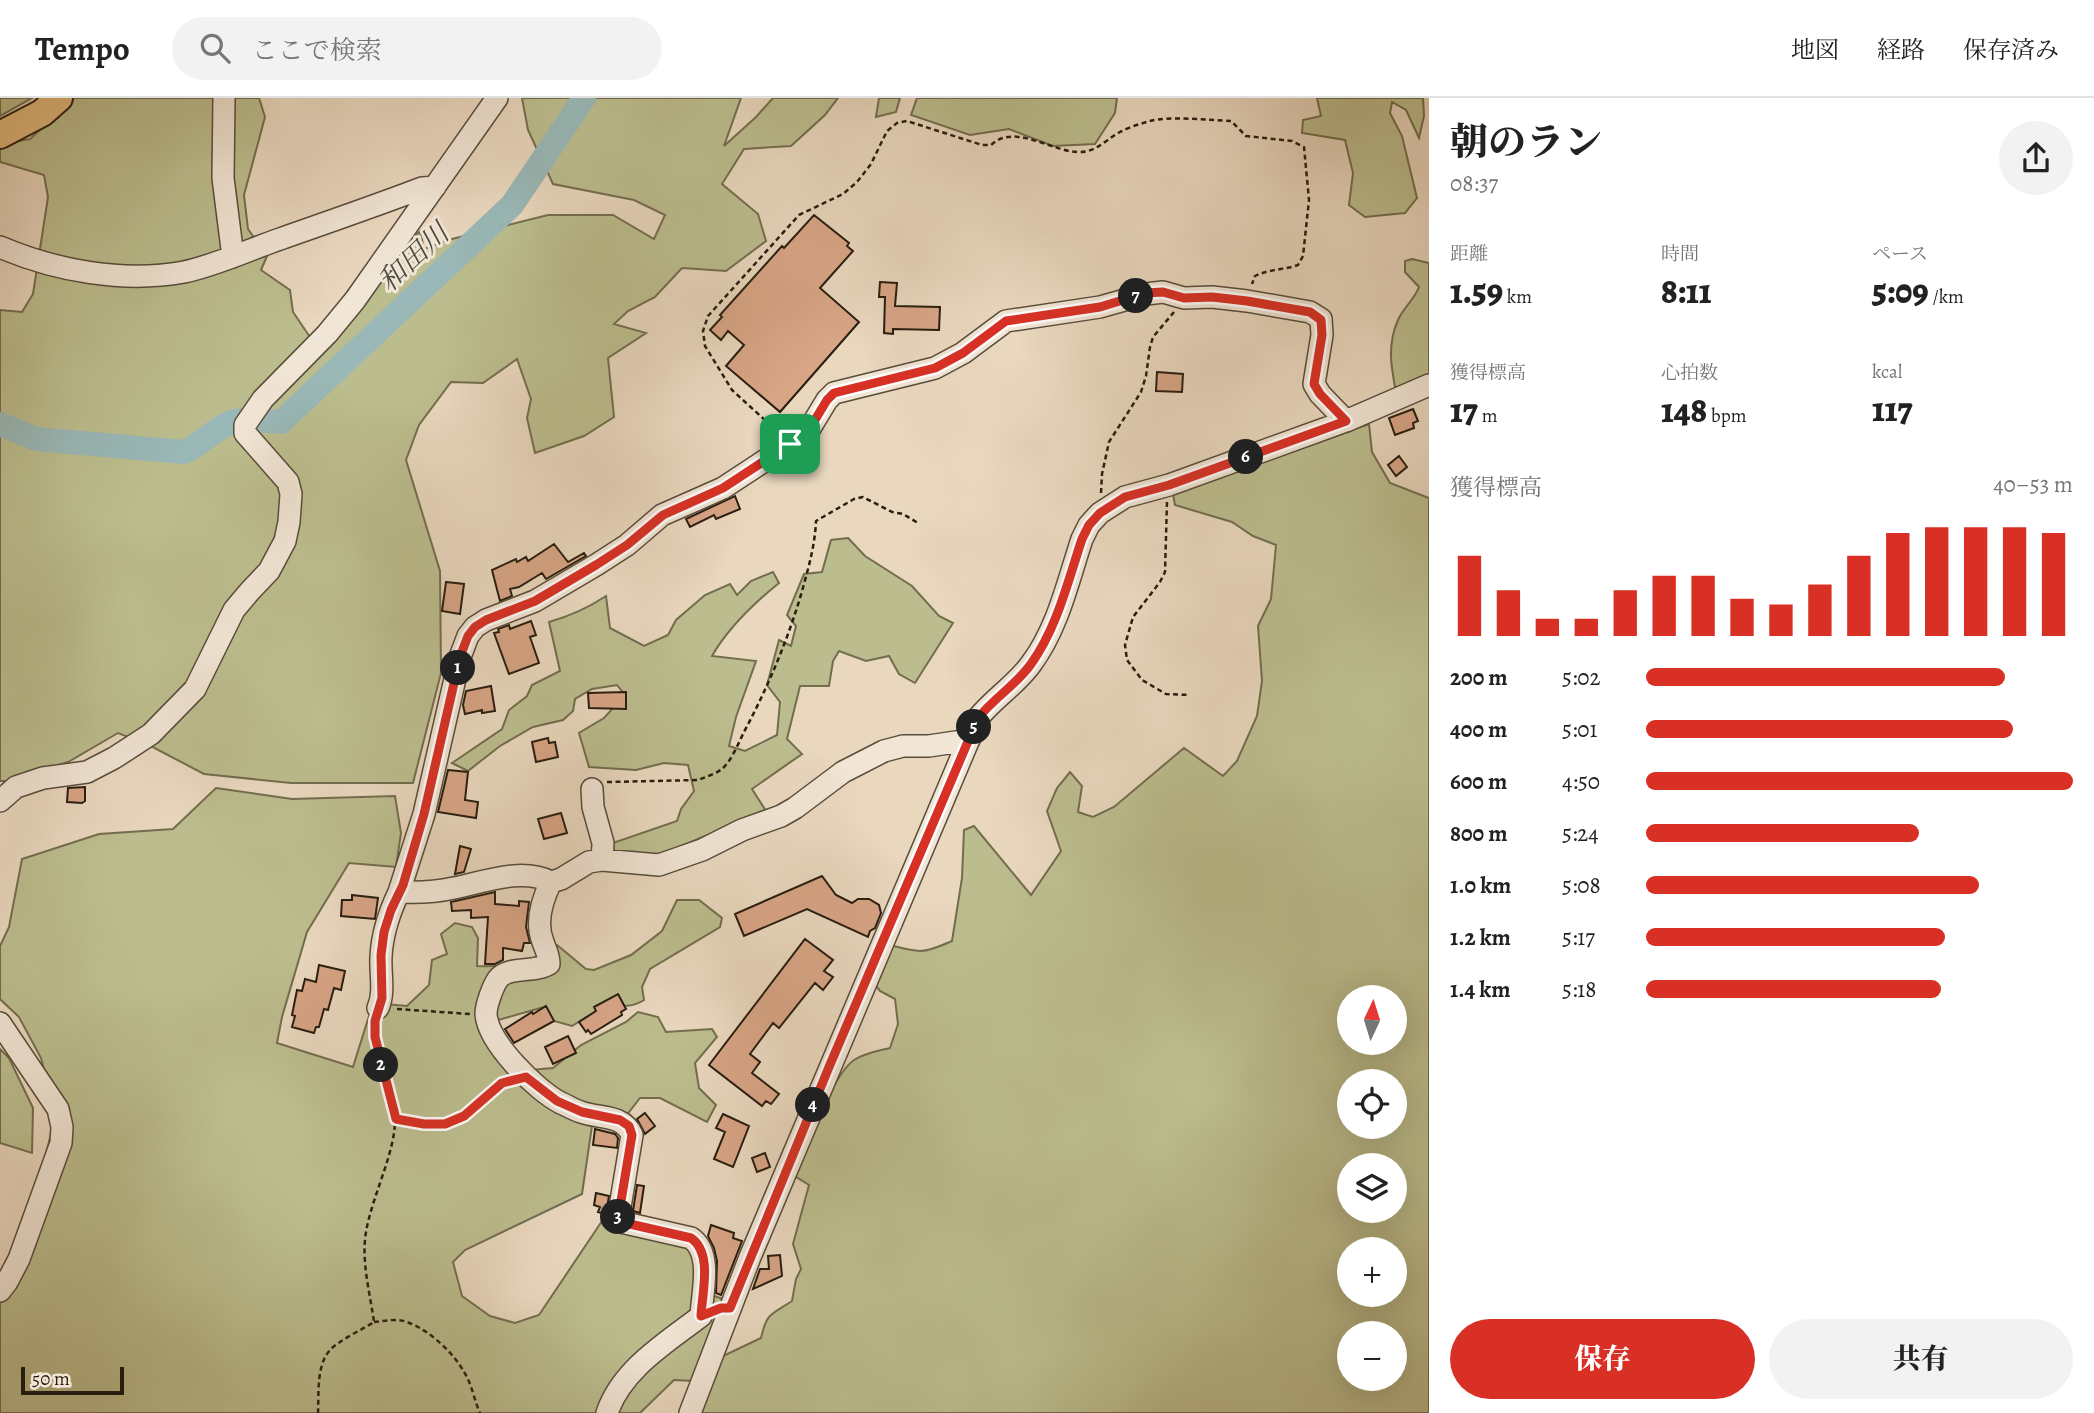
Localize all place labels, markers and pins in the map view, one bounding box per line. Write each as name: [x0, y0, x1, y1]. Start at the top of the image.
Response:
pin: 7: [1118, 278, 1154, 314]
pin: [760, 414, 820, 474]
pin: 6: [1228, 440, 1264, 474]
pin: 1: [440, 650, 476, 686]
pin: 5: [956, 710, 992, 744]
pin: 2: [364, 1048, 398, 1082]
pin: 4: [796, 1088, 830, 1122]
pin: 3: [600, 1200, 636, 1234]

